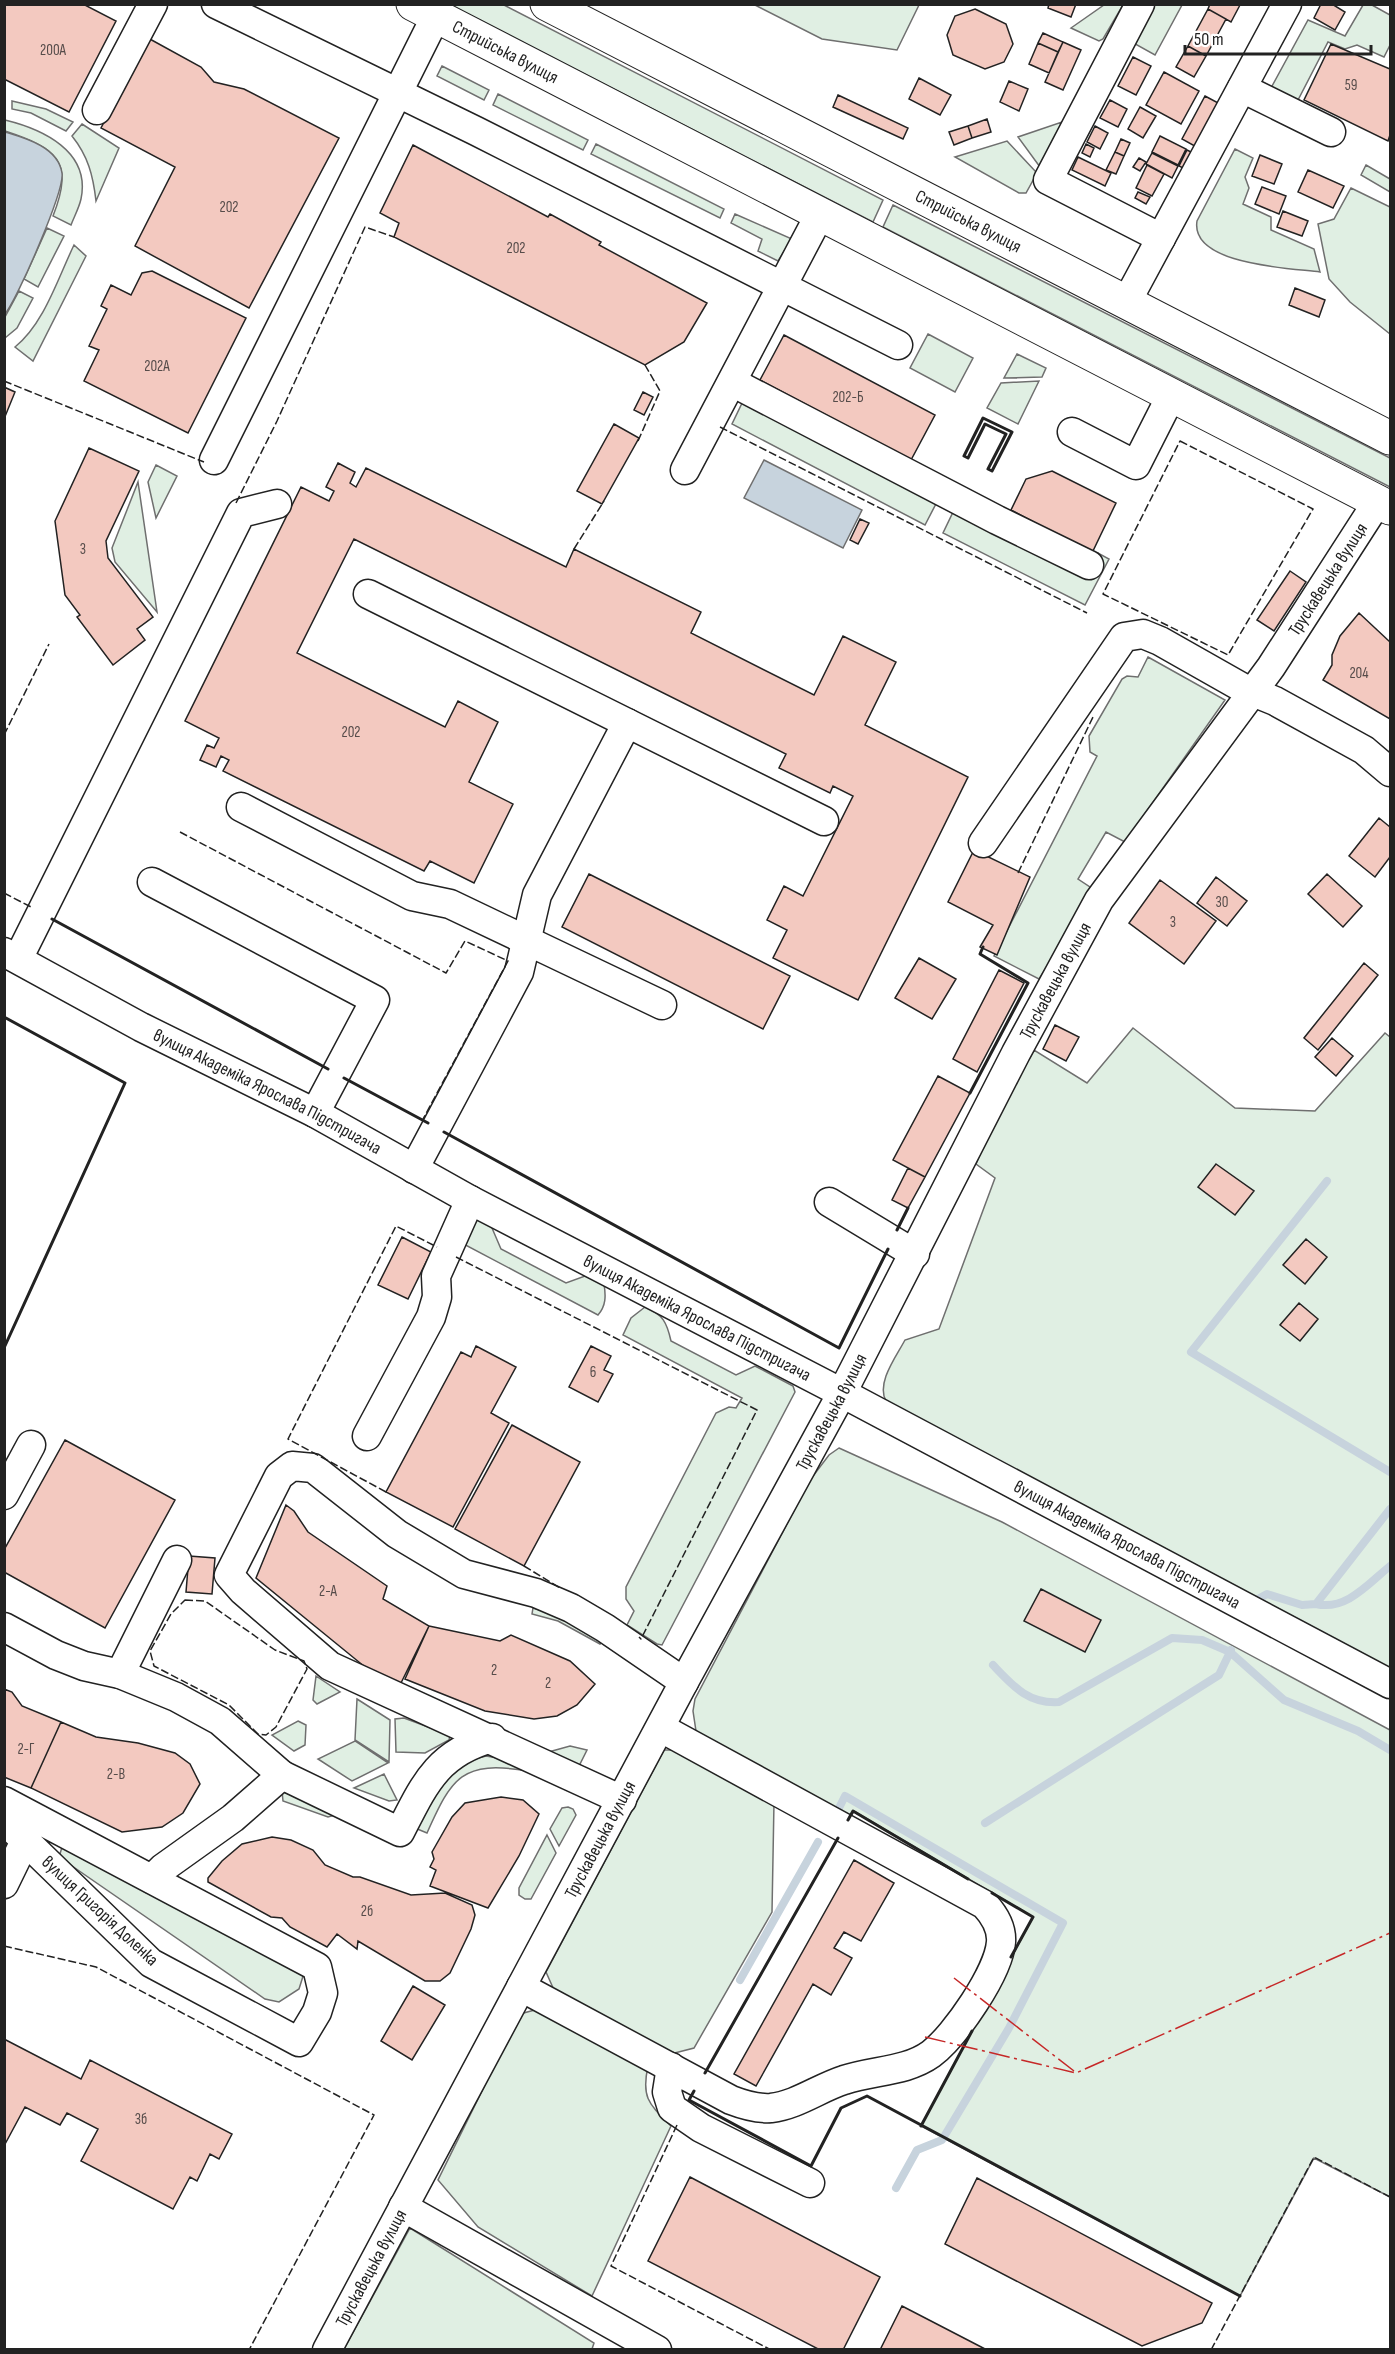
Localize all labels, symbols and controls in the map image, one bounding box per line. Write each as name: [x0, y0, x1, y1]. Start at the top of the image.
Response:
street label: Стрийська вулиця: [449, 16, 562, 88]
scale bar: [1185, 18, 1371, 56]
text: 50 m: [1194, 29, 1224, 50]
house number: 200А: [40, 41, 67, 60]
house number: 59: [1345, 76, 1357, 95]
street label: Стрийська вулиця: [912, 185, 1025, 257]
house number: 202: [219, 198, 239, 217]
house number: 202: [506, 239, 526, 258]
house number: 202А: [144, 357, 170, 376]
house number: 202-Б: [832, 388, 864, 407]
street label: Трускавецька вулиця: [1284, 519, 1372, 639]
house number: 3: [80, 540, 86, 559]
house number: 204: [1349, 664, 1369, 683]
house number: 202: [341, 723, 361, 742]
house number: 30: [1216, 893, 1228, 912]
house number: 3: [1170, 913, 1176, 932]
street label: Трускавецька вулиця: [1015, 919, 1095, 1043]
street label: вулиця Академіка Ярослава Підстригача: [150, 1024, 385, 1159]
street label: вулиця Академіка Ярослава Підстригача: [580, 1250, 815, 1386]
street label: Трускавецька вулиця: [791, 1350, 871, 1474]
house number: 6: [590, 1363, 596, 1382]
street label: вулиця Академіка Ярослава Підстригача: [1010, 1476, 1244, 1613]
house number: 2-А: [319, 1582, 337, 1601]
house number: 2: [491, 1661, 497, 1680]
house number: 2: [545, 1674, 551, 1693]
house number: 2-Г: [17, 1740, 35, 1759]
house number: 2-В: [107, 1765, 126, 1784]
street label: Трускавецька вулиця: [560, 1777, 640, 1902]
street label: вулиця Григорія Доленка: [37, 1852, 163, 1970]
house number: 2б: [361, 1902, 373, 1921]
house number: 3б: [135, 2110, 147, 2129]
street label: Трускавецька вулиця: [331, 2206, 411, 2330]

